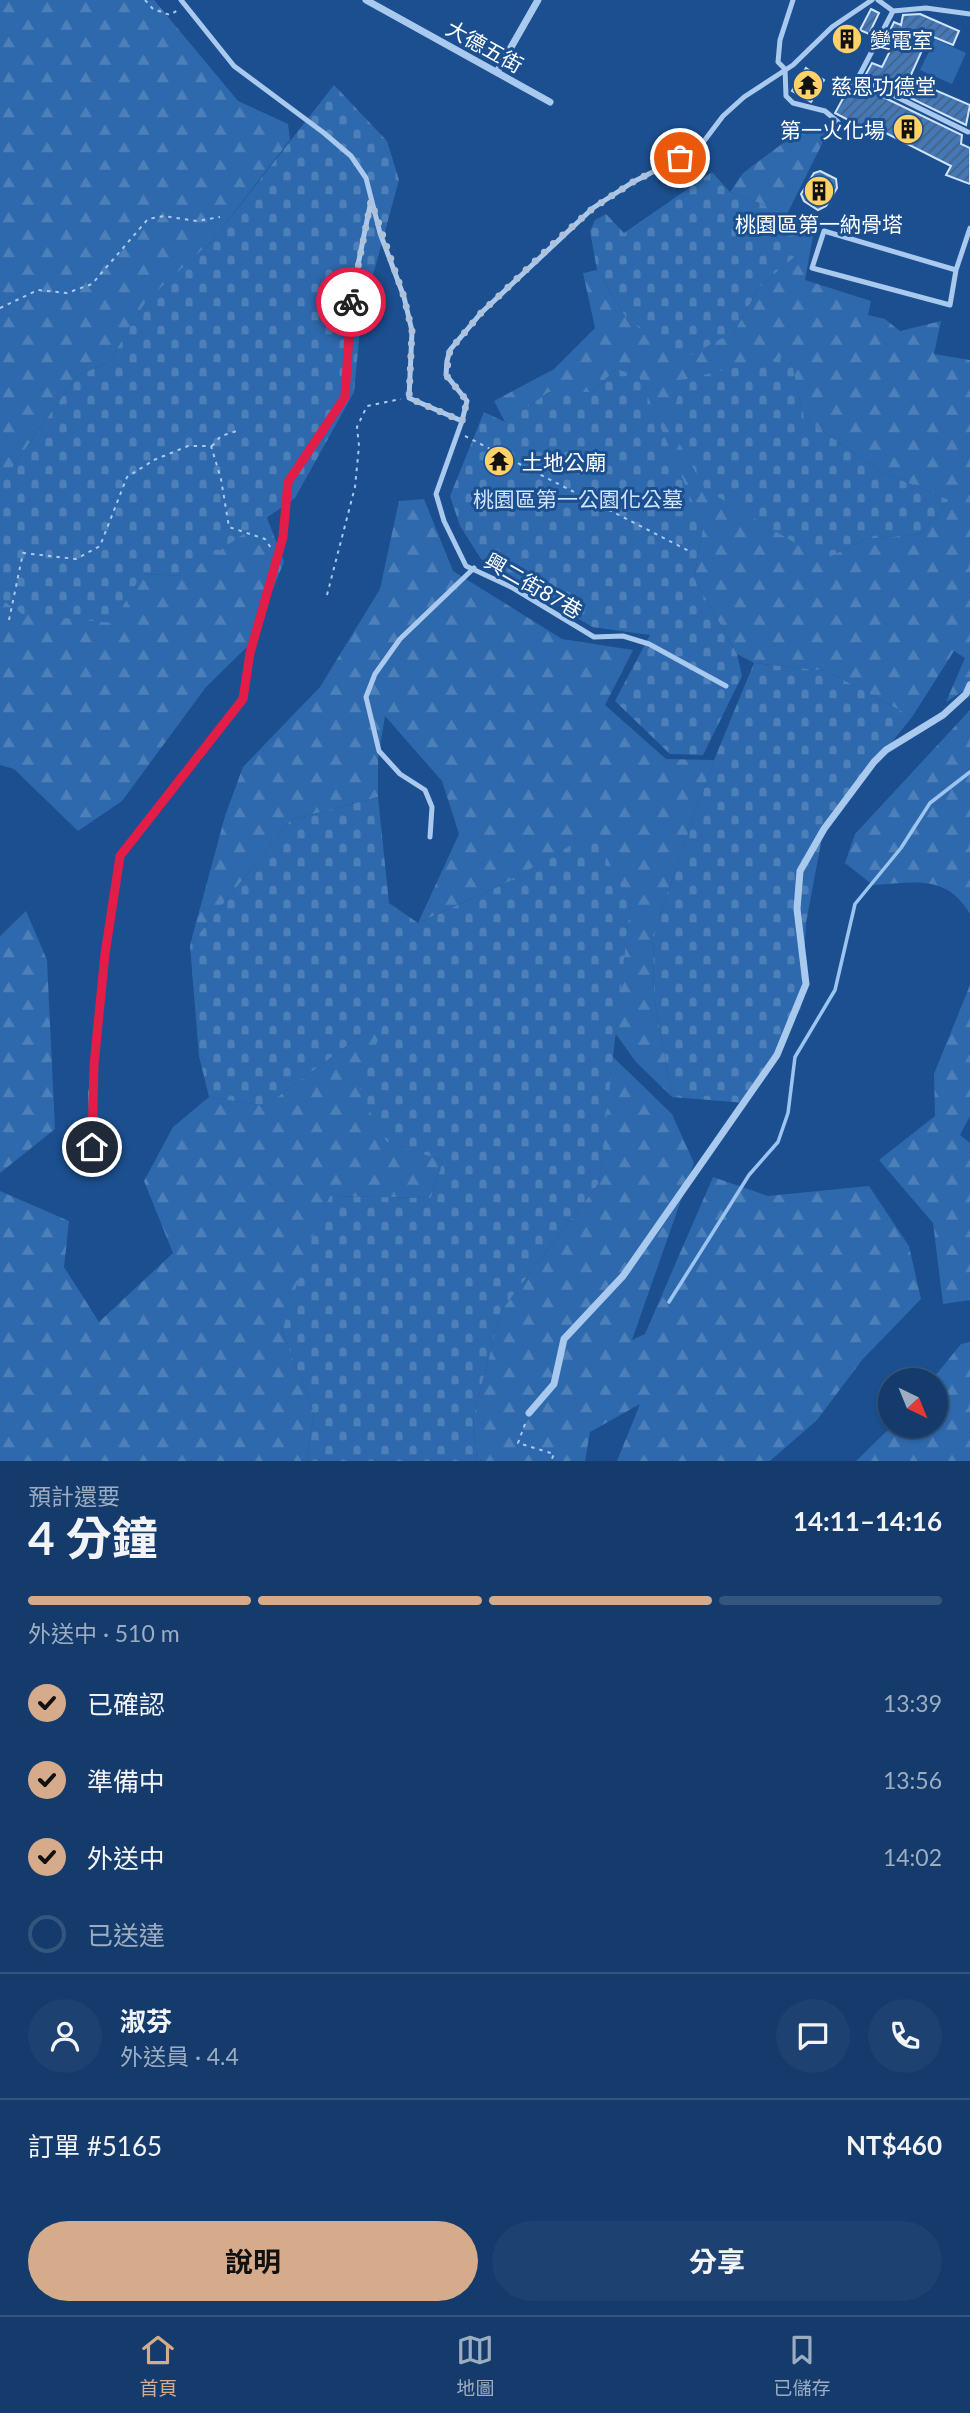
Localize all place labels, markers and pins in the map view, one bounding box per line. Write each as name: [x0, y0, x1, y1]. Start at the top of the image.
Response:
building icon: 變電室: [830, 22, 864, 56]
place label: 變電室: [870, 27, 933, 52]
temple icon: 慈恩功德堂: [791, 68, 825, 102]
place label: 慈恩功德堂: [831, 73, 936, 98]
building icon: 第一火化場: [891, 112, 925, 146]
place label: 第一火化場: [780, 117, 885, 142]
pin: [650, 128, 710, 188]
building icon: 桃園區第一納骨塔: [802, 174, 836, 208]
place label: 桃園區第一納骨塔: [735, 211, 903, 236]
temple icon: 土地公廟: [482, 444, 516, 478]
place label: 土地公廟: [522, 449, 606, 474]
pin: [62, 1117, 122, 1177]

